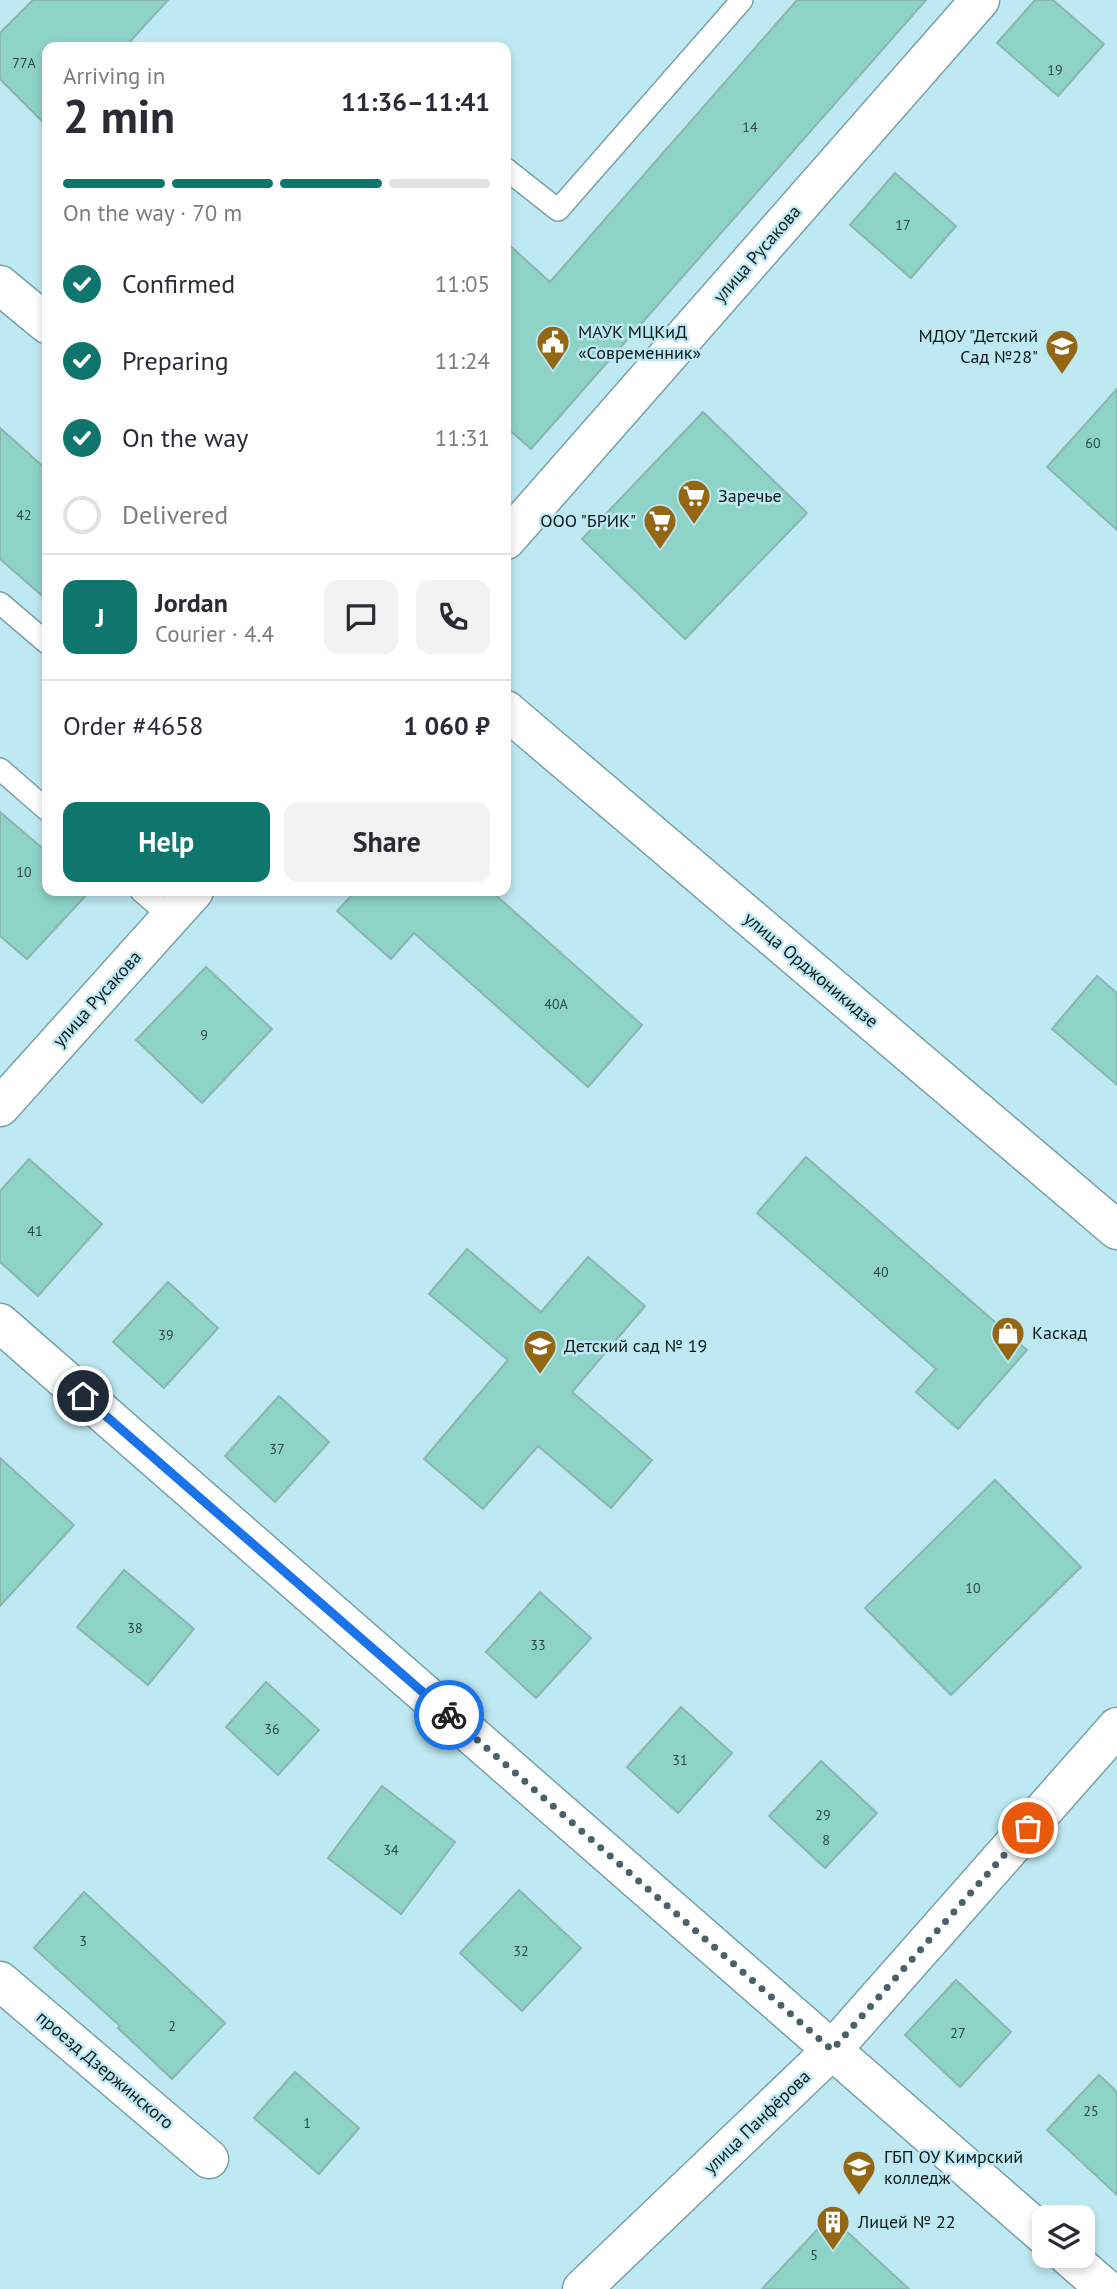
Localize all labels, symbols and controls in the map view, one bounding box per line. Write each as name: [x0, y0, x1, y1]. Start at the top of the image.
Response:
house number: 77А: [12, 54, 37, 72]
text: Arriving in: [63, 61, 165, 90]
house number: 19: [1047, 61, 1063, 79]
text: 11:36–11:41: [341, 85, 490, 118]
text: 2 min: [63, 86, 175, 146]
house number: 14: [742, 118, 758, 136]
text: On the way · 70 m: [63, 198, 242, 227]
street label: улица Русакова: [708, 200, 805, 307]
house number: 17: [895, 216, 911, 234]
icon: check: [63, 265, 101, 303]
text: Confirmed: [122, 267, 235, 300]
text: 11:05: [435, 269, 490, 298]
place label: МАУК МЦКиД «Современник»: [578, 320, 701, 364]
public building icon: МАУК МЦКиД «Современник»: [534, 323, 572, 372]
place label: МДОУ "Детский Сад №28": [918, 324, 1038, 368]
school or university icon: МДОУ "Детский Сад №28": [1043, 327, 1081, 376]
icon: check: [63, 342, 101, 380]
text: Preparing: [122, 344, 229, 377]
text: 11:24: [435, 346, 490, 375]
icon: check: [63, 419, 101, 457]
text: On the way: [122, 421, 248, 454]
text: 11:31: [435, 423, 490, 452]
house number: 60: [1085, 434, 1101, 452]
supermarket icon: Заречье: [675, 477, 713, 526]
place label: Заречье: [718, 484, 782, 507]
text: Delivered: [122, 498, 228, 531]
supermarket icon: ООО "БРИК": [641, 502, 679, 551]
house number: 42: [16, 506, 32, 524]
place label: ООО "БРИК": [540, 509, 636, 532]
button: chat: [324, 580, 398, 654]
button: phone: [416, 580, 490, 654]
text: Jordan: [155, 586, 228, 619]
text: J: [96, 601, 104, 634]
text: Courier · 4.4: [155, 619, 274, 648]
text: Order #4658: [63, 709, 203, 742]
text: 1 060 ₽: [403, 709, 490, 742]
button: Help: [63, 802, 270, 882]
button: Share: [284, 802, 490, 882]
house number: 10: [16, 863, 32, 881]
street label: улица Орджоникидзе: [739, 907, 883, 1033]
street label: улица Русакова: [47, 946, 146, 1052]
house number: 40А: [544, 995, 569, 1013]
house number: 9: [200, 1026, 208, 1044]
house number: 41: [27, 1222, 43, 1240]
house number: 40: [873, 1263, 889, 1281]
shop icon: Каскад: [989, 1314, 1027, 1363]
place label: Каскад: [1032, 1321, 1088, 1344]
house number: 39: [158, 1326, 174, 1344]
school or university icon: Детский сад № 19: [521, 1327, 559, 1376]
place label: Детский сад № 19: [564, 1334, 707, 1357]
pin: [53, 1366, 113, 1426]
icon: home: [64, 1377, 102, 1415]
house number: 37: [269, 1440, 285, 1458]
house number: 10: [965, 1579, 981, 1597]
house number: 38: [127, 1619, 143, 1637]
house number: 33: [530, 1636, 546, 1654]
courier: [414, 1680, 484, 1750]
icon: bike: [430, 1696, 468, 1734]
house number: 36: [264, 1720, 280, 1738]
house number: 31: [672, 1751, 688, 1769]
pin: [998, 1798, 1058, 1858]
house number: 29: [815, 1806, 831, 1824]
icon: bag: [1009, 1809, 1047, 1847]
house number: 8: [822, 1831, 830, 1849]
house number: 34: [383, 1841, 399, 1859]
house number: 3: [79, 1932, 87, 1950]
house number: 32: [513, 1942, 529, 1960]
street label: проезд Дзержинского: [32, 2005, 179, 2134]
house number: 2: [168, 2017, 176, 2035]
house number: 27: [950, 2024, 966, 2042]
street label: улица Панфёрова: [698, 2065, 815, 2178]
house number: 25: [1083, 2102, 1099, 2120]
house number: 1: [303, 2114, 311, 2132]
place label: ГБП ОУ Кимрский колледж: [884, 2145, 1023, 2189]
school or university icon: ГБП ОУ Кимрский колледж: [840, 2148, 878, 2197]
building icon: Лицей № 22: [814, 2203, 852, 2252]
map controls: [1032, 2205, 1095, 2268]
button: layers: [1032, 2205, 1095, 2268]
place label: Лицей № 22: [857, 2210, 956, 2233]
house number: 5: [810, 2246, 818, 2264]

